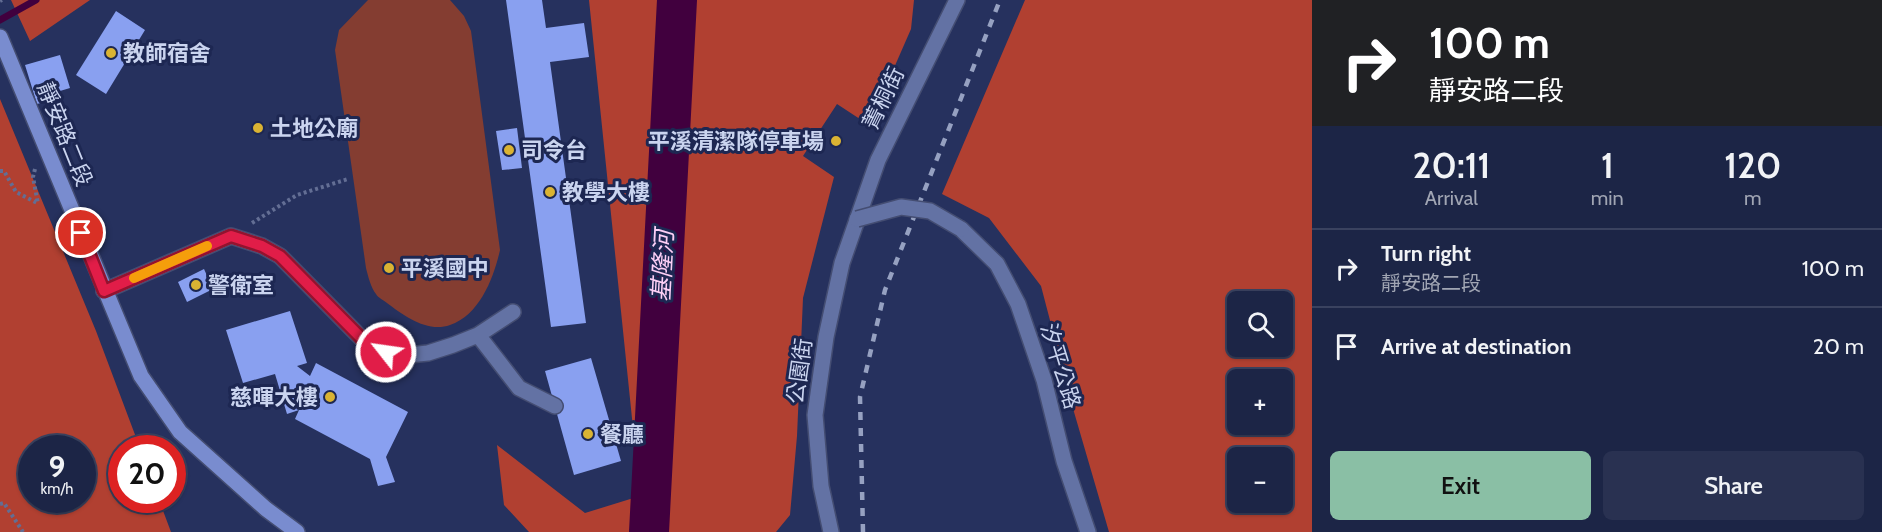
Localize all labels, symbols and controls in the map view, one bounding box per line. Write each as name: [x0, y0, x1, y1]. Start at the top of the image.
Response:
text: 100 m: [1429, 17, 1550, 69]
icon: right: [1330, 24, 1408, 102]
place label: 教師宿舍: [123, 40, 211, 67]
marker: 教師宿舍: [104, 46, 118, 60]
street label: 菁桐街: [857, 63, 910, 134]
text: 靜安路二段: [1429, 74, 1564, 107]
street label: 靜安路二段: [31, 78, 98, 190]
place label: 土地公廟: [270, 115, 358, 142]
marker: 土地公廟: [251, 121, 265, 135]
place label: 平溪清潔隊停車場: [648, 128, 824, 155]
marker: 平溪清潔隊停車場: [829, 134, 843, 148]
place label: 司令台: [521, 137, 587, 164]
marker: 司令台: [502, 143, 516, 157]
text: 20:11: [1413, 143, 1490, 187]
text: 1: [1601, 143, 1614, 187]
text: 120: [1724, 143, 1781, 187]
place label: 教學大樓: [562, 179, 650, 206]
marker: 教學大樓: [543, 185, 557, 199]
text: Arrival: [1425, 186, 1478, 210]
text: min: [1591, 186, 1624, 210]
text: m: [1744, 186, 1762, 210]
pin: [55, 207, 106, 258]
icon: arrive: [64, 216, 97, 249]
water label: 基隆河: [646, 225, 679, 303]
text: Turn right: [1381, 240, 1471, 267]
icon: right: [1330, 252, 1363, 285]
place label: 平溪國中: [401, 255, 489, 282]
text: 100 m: [1802, 255, 1864, 282]
marker: 平溪國中: [382, 261, 396, 275]
text: 靜安路二段: [1381, 271, 1481, 295]
place label: 警衛室: [208, 272, 274, 299]
marker: 警衛室: [189, 278, 203, 292]
map controls: [1227, 291, 1293, 513]
button: search: [1227, 291, 1293, 357]
position arrow: [354, 320, 418, 384]
street label: 汐平公路: [1035, 320, 1086, 412]
icon: arrive: [1330, 330, 1363, 363]
text: Arrive at destination: [1381, 333, 1571, 360]
text: 20 m: [1813, 333, 1864, 360]
street label: 公園街: [782, 337, 817, 406]
button: +: [1227, 369, 1293, 435]
place label: 慈暉大樓: [230, 384, 318, 411]
marker: 慈暉大樓: [323, 390, 337, 404]
place label: 餐廳: [600, 421, 644, 448]
marker: 餐廳: [581, 427, 595, 441]
speed limit sign: 20: [108, 435, 186, 513]
button: −: [1227, 447, 1293, 513]
text: 9: [49, 448, 65, 485]
button: Exit: [1330, 451, 1591, 520]
button: Share: [1603, 451, 1864, 520]
text: km/h: [41, 480, 73, 498]

